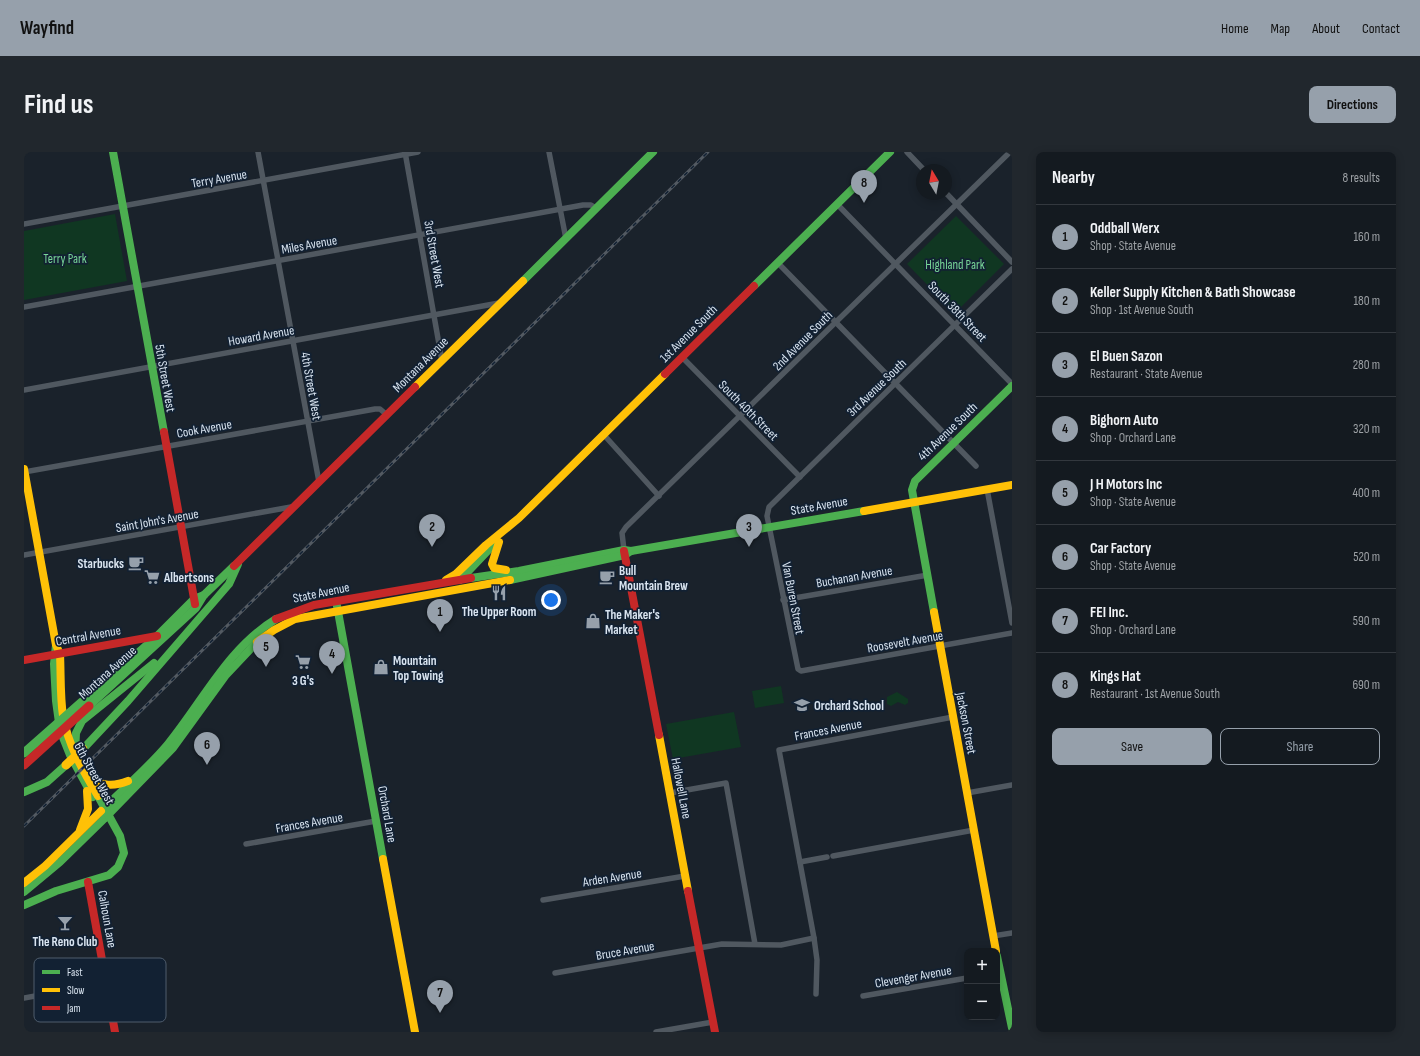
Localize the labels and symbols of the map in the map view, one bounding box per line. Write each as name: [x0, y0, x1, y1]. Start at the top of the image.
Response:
north arrow: [916, 164, 952, 200]
street label: Terry Avenue: [190, 166, 248, 192]
pin: 8: [851, 170, 877, 203]
street label: 3rd Street West: [420, 219, 448, 289]
street label: Miles Avenue: [280, 232, 338, 258]
park label: Terry Park: [43, 251, 87, 267]
park label: Highland Park: [925, 257, 985, 273]
street label: South 38th Street: [924, 278, 990, 345]
street label: 1st Avenue South: [657, 302, 721, 366]
street label: 2nd Avenue South: [769, 307, 836, 374]
street label: Howard Avenue: [227, 322, 295, 350]
street label: Montana Avenue: [390, 334, 452, 396]
street label: 5th Street West: [151, 343, 179, 413]
street label: 4th Street West: [297, 351, 325, 421]
street label: 3rd Avenue South: [844, 355, 910, 420]
street label: South 40th Street: [715, 377, 782, 444]
street label: 4th Avenue South: [915, 399, 981, 464]
street label: Cook Avenue: [175, 416, 233, 442]
street label: State Avenue: [790, 493, 849, 519]
street label: Saint John's Avenue: [114, 506, 200, 536]
pin: 2: [419, 514, 445, 547]
pin: 3: [736, 514, 762, 547]
cafe icon: Starbucks: [127, 554, 145, 572]
place label: Starbucks: [77, 556, 124, 572]
street label: Van Buren Street: [778, 561, 808, 636]
street label: Buchanan Avenue: [815, 562, 893, 592]
place label: Bull Mountain Brew: [619, 563, 688, 594]
supermarket icon: Albertsons: [143, 568, 161, 586]
cafe icon: Bull Mountain Brew: [598, 568, 616, 586]
place label: Albertsons: [163, 570, 214, 586]
street label: State Avenue: [291, 579, 351, 607]
restaurant icon: The Upper Room: [490, 584, 508, 602]
your location: [541, 590, 561, 610]
pin: 1: [427, 599, 453, 632]
place label: The Upper Room: [462, 604, 537, 620]
place label: The Maker's Market: [605, 607, 660, 638]
shop icon: The Maker's Market: [584, 612, 602, 630]
street label: Central Avenue: [54, 622, 122, 650]
street label: Roosevelt Avenue: [866, 627, 944, 657]
pin: 5: [253, 634, 279, 667]
pin: 4: [319, 641, 345, 674]
street label: Montana Avenue: [76, 643, 140, 703]
supermarket icon: 3 G's: [294, 653, 312, 671]
place label: Mountain Top Towing: [393, 653, 444, 684]
shop icon: Mountain Top Towing: [372, 658, 390, 676]
place label: 3 G's: [292, 673, 314, 689]
street label: Jackson Street: [952, 690, 980, 756]
school or university icon: Orchard School: [793, 696, 811, 714]
place label: Orchard School: [814, 698, 884, 714]
street label: Frances Avenue: [793, 716, 863, 744]
pin: 6: [194, 732, 220, 765]
street label: 6th Street West: [70, 739, 118, 808]
street label: Hallowell Lane: [667, 756, 695, 820]
street label: Orchard Lane: [374, 785, 400, 844]
street label: Frances Avenue: [274, 809, 344, 837]
street label: Arden Avenue: [581, 865, 643, 891]
street label: Calhoun Lane: [94, 889, 120, 949]
bar icon: The Reno Club: [56, 914, 74, 932]
place label: The Reno Club: [33, 934, 98, 950]
street label: Bruce Avenue: [595, 938, 656, 964]
legend: [34, 958, 166, 1022]
street label: Clevenger Avenue: [874, 962, 953, 992]
text: Fast: [67, 966, 83, 979]
pin: 7: [427, 980, 453, 1013]
text: Slow: [67, 984, 84, 997]
text: Jam: [66, 1002, 81, 1015]

